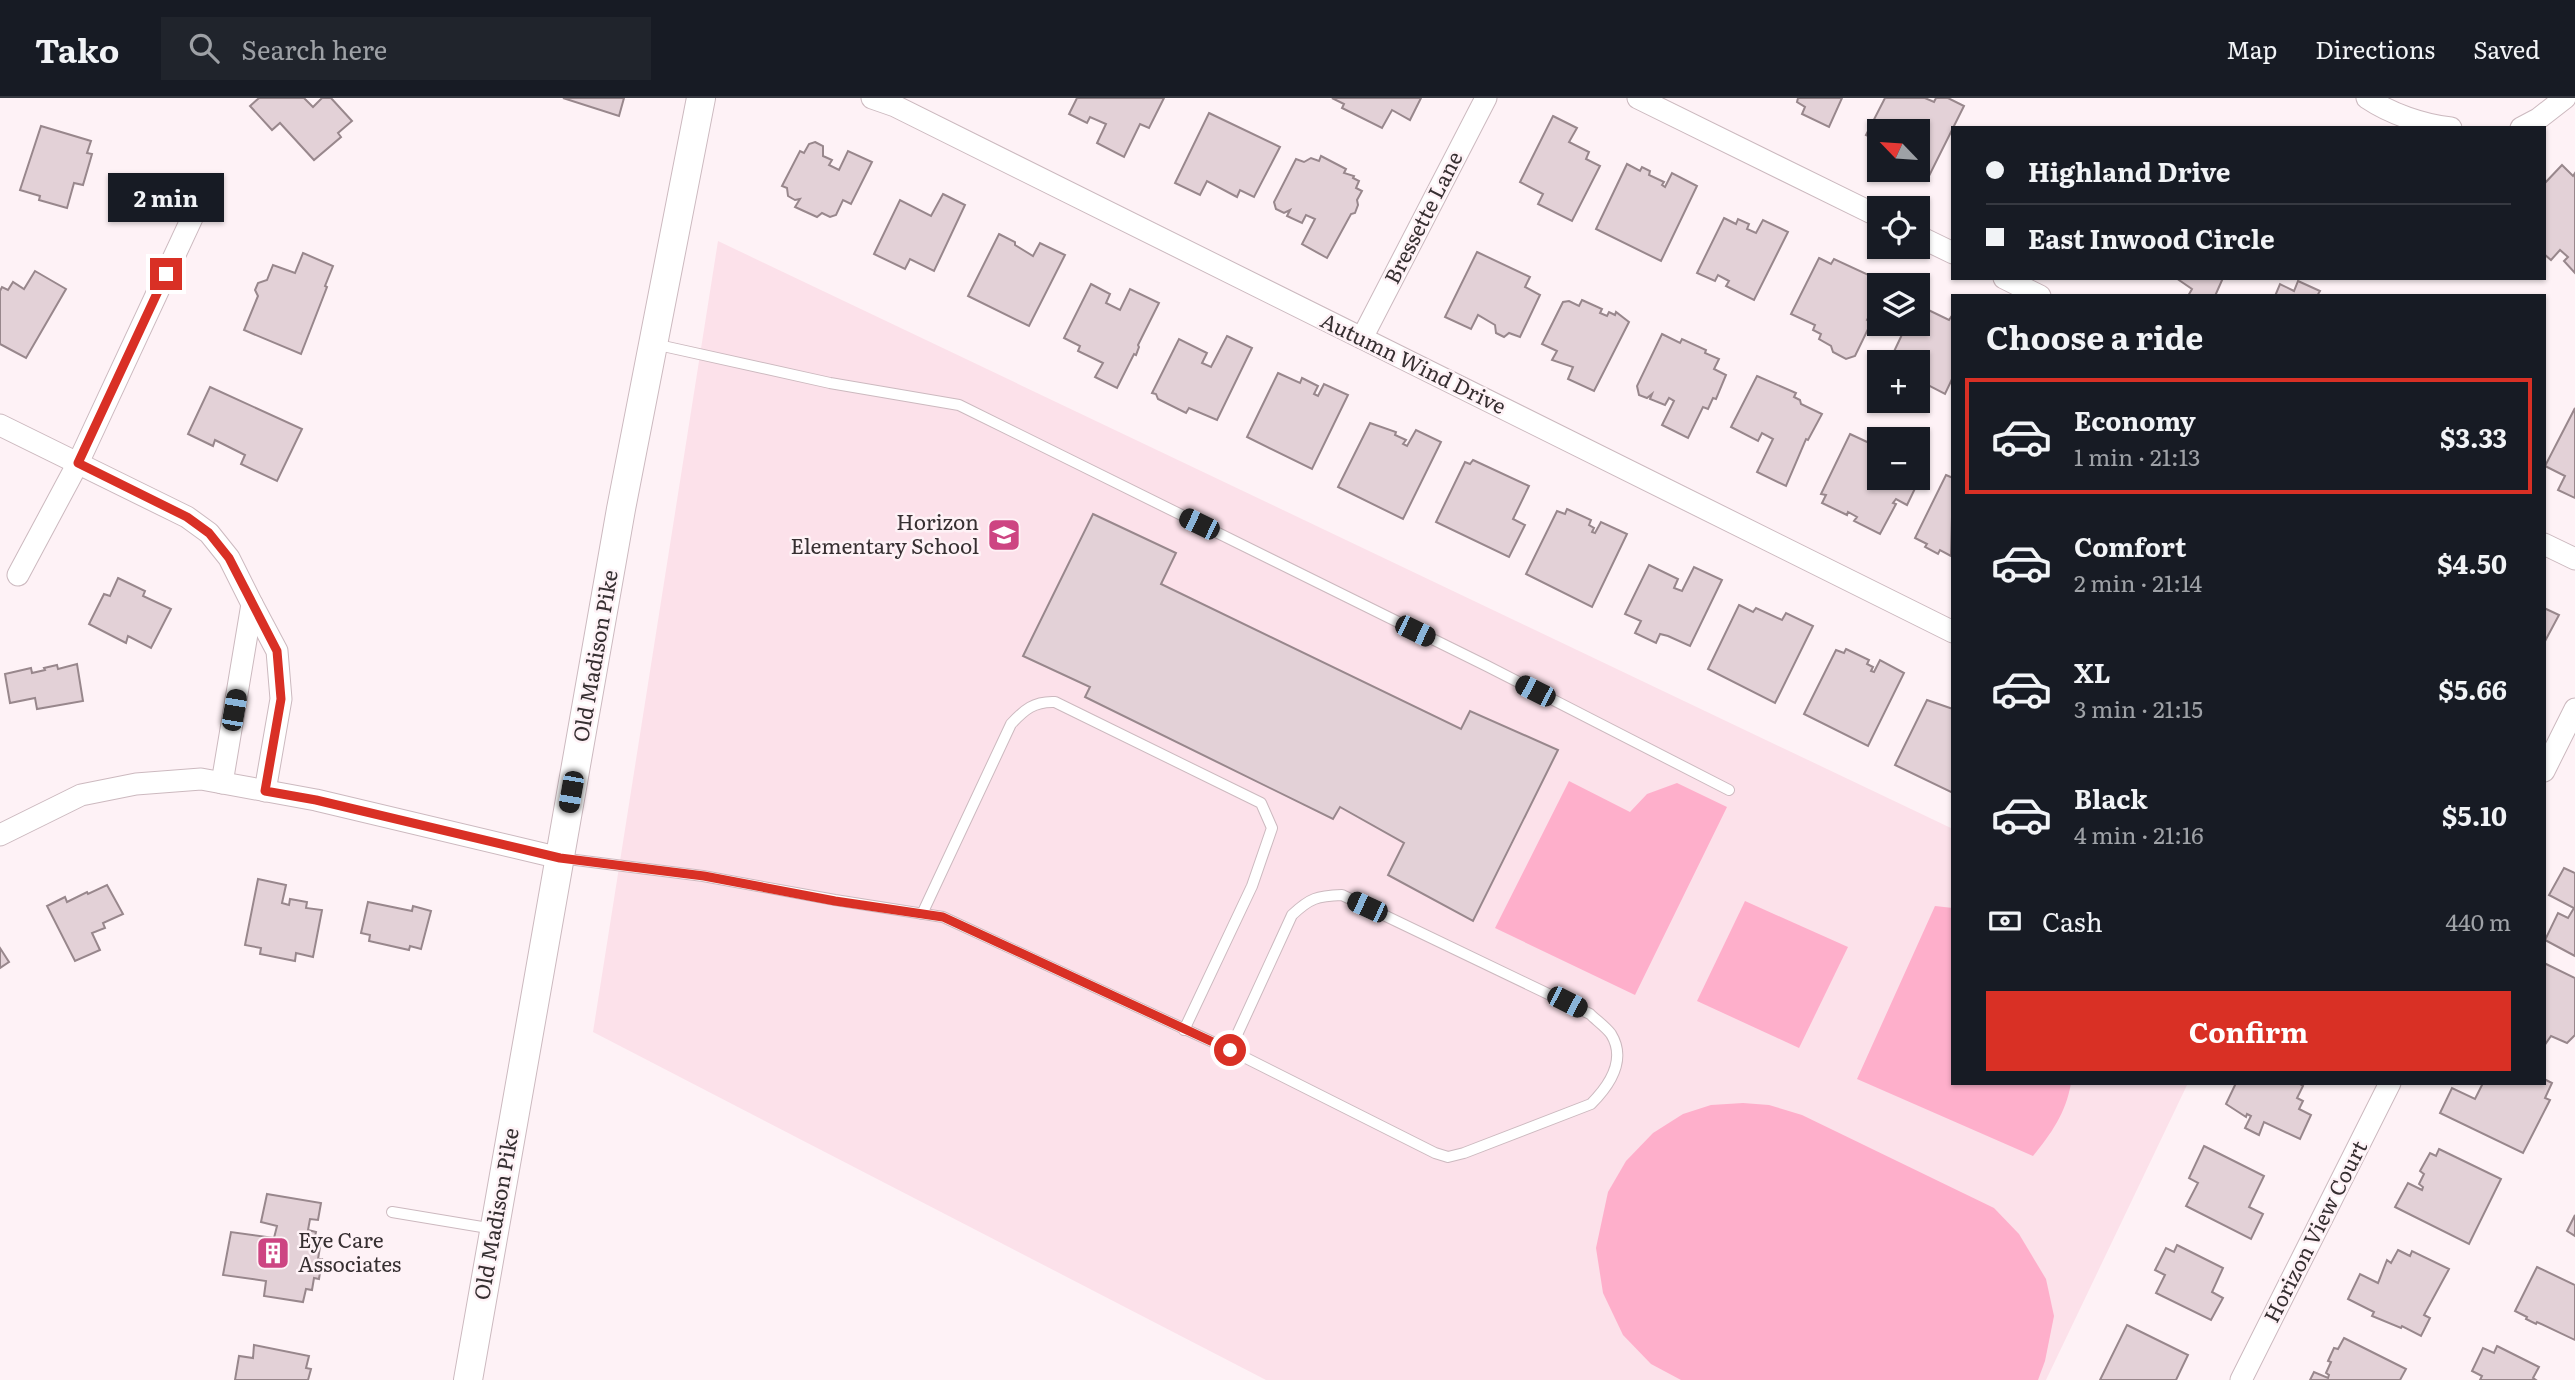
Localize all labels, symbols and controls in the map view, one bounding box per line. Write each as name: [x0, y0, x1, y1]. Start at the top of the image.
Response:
search box: [161, 17, 651, 80]
text: Tako: [35, 24, 119, 73]
icon: search: [185, 29, 223, 67]
text: Search here: [241, 29, 387, 68]
text: Map: [2226, 31, 2277, 66]
text: Directions: [2315, 31, 2435, 66]
text: Saved: [2473, 31, 2540, 66]
north arrow: [1867, 119, 1930, 182]
map controls: [1867, 119, 1930, 490]
street label: Bressette Lane: [1375, 145, 1469, 288]
text: Highland Drive: [2028, 151, 2231, 190]
callout: 2 min: [108, 172, 224, 222]
text: 2 min: [134, 180, 198, 214]
button: locate: [1867, 196, 1930, 259]
text: East Inwood Circle: [2028, 218, 2275, 257]
route end: [150, 258, 182, 290]
button: layers: [1867, 273, 1930, 336]
street label: Autumn Wind Drive: [1316, 303, 1512, 420]
text: Choose a ride: [1986, 312, 2203, 360]
button: +: [1867, 350, 1930, 413]
text: Economy: [2074, 400, 2196, 439]
icon: car: [1990, 405, 2053, 468]
text: $3.33: [2440, 417, 2507, 456]
button: −: [1867, 427, 1930, 490]
text: 1 min · 21:13: [2074, 439, 2201, 473]
place label: Horizon Elementary School: [790, 505, 979, 560]
car: [1176, 505, 1223, 543]
school or university icon: Horizon Elementary School: [985, 516, 1023, 554]
text: Comfort: [2074, 526, 2186, 565]
icon: car: [1990, 531, 2053, 594]
text: $4.50: [2437, 543, 2507, 582]
text: 2 min · 21:14: [2074, 565, 2202, 599]
street label: Old Madison Pike: [563, 567, 624, 744]
car: [1392, 612, 1439, 650]
text: XL: [2074, 652, 2111, 691]
icon: car: [1990, 657, 2053, 720]
text: $5.66: [2438, 669, 2507, 708]
car: [1512, 672, 1559, 710]
car: [221, 687, 248, 733]
text: 3 min · 21:15: [2074, 691, 2203, 725]
car: [558, 769, 585, 815]
text: Black: [2074, 778, 2148, 817]
icon: car: [1990, 783, 2053, 846]
text: $5.10: [2442, 795, 2507, 834]
text: 4 min · 21:16: [2074, 817, 2204, 851]
car: [1344, 889, 1391, 925]
text: Cash: [2042, 901, 2103, 940]
icon: cash: [1986, 902, 2024, 940]
text: 440 m: [2445, 904, 2511, 938]
car: [1544, 983, 1591, 1021]
button: Confirm: [1986, 991, 2511, 1071]
route start: [1214, 1034, 1246, 1066]
street label: Old Madison Pike: [464, 1125, 525, 1302]
street label: Horizon View Court: [2254, 1134, 2373, 1327]
place label: Eye Care Associates: [298, 1223, 401, 1278]
building icon: Eye Care Associates: [254, 1234, 292, 1272]

